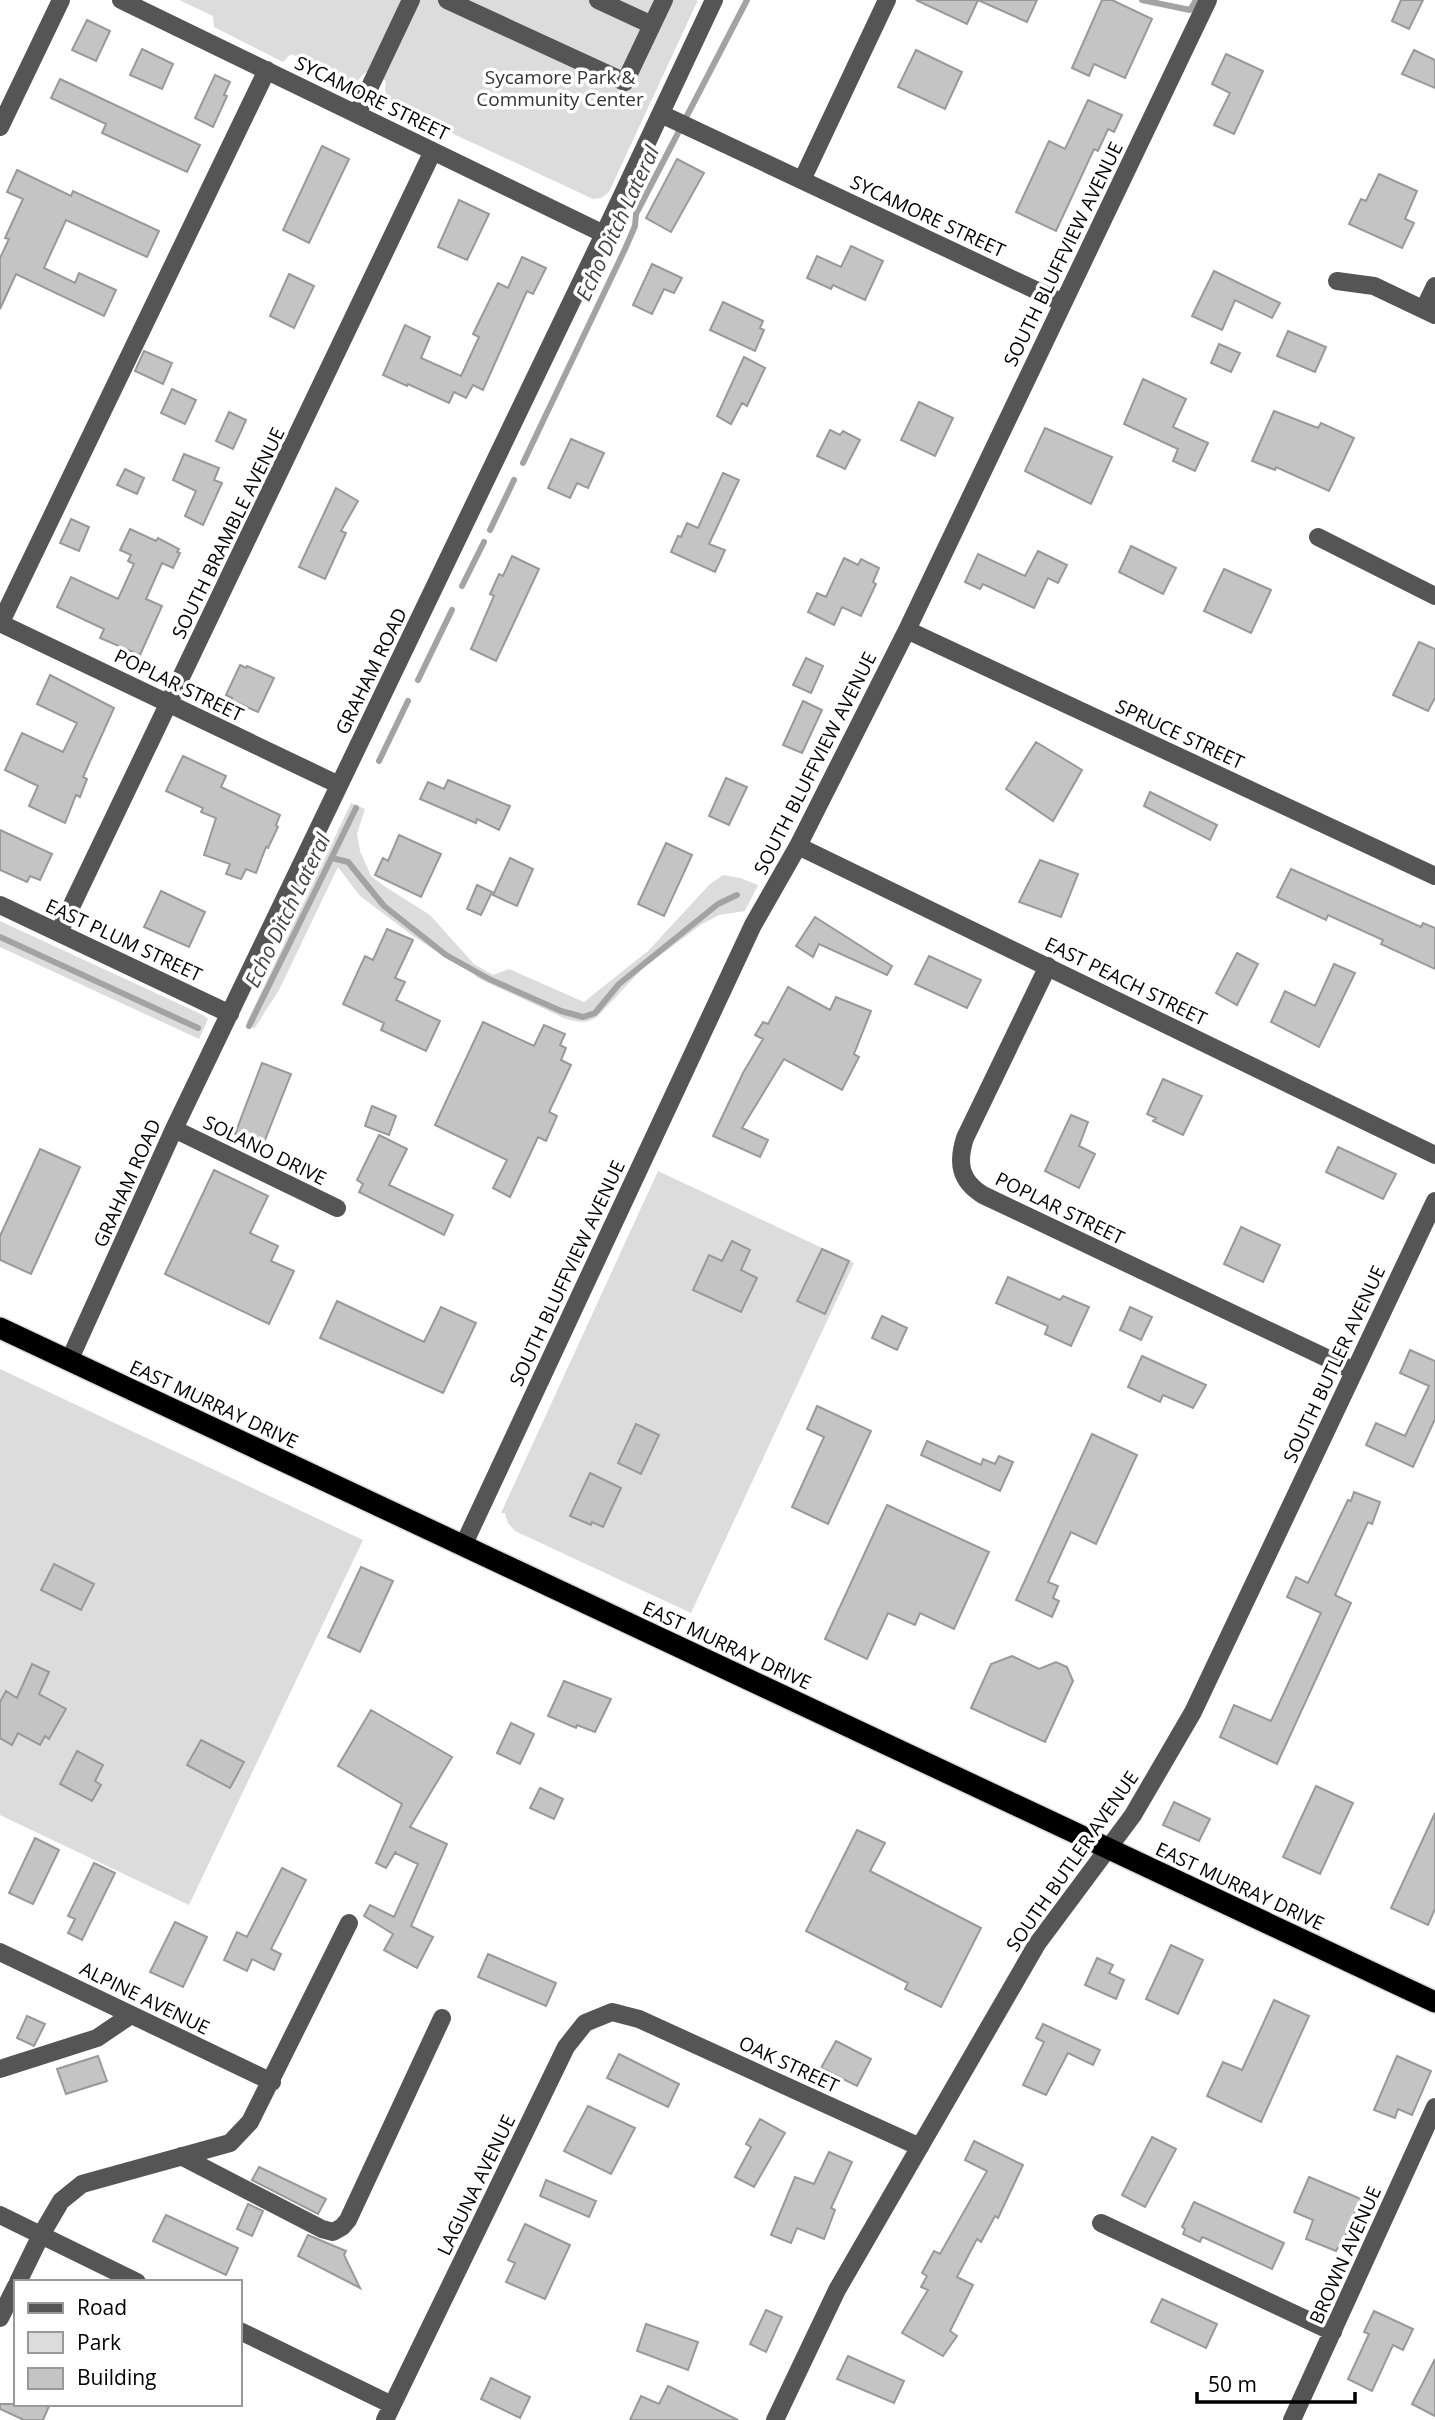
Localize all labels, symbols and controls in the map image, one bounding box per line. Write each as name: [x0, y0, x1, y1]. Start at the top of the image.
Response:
street label: SYCAMORE STREET: [291, 49, 454, 147]
park label: Sycamore Park & Community Center: [476, 64, 644, 112]
street label: SOUTH BLUFFVIEW AVENUE: [997, 138, 1129, 370]
water label: Echo Ditch Lateral: [569, 140, 665, 305]
street label: SYCAMORE STREET: [846, 169, 1010, 264]
street label: SOUTH BRAMBLE AVENUE: [165, 423, 291, 643]
street label: GRAHAM ROAD: [329, 603, 413, 739]
street label: POPLAR STREET: [110, 643, 248, 728]
street label: SOUTH BLUFFVIEW AVENUE: [747, 647, 883, 879]
street label: SPRUCE STREET: [1111, 693, 1249, 775]
water label: Echo Ditch Lateral: [238, 828, 337, 992]
street label: EAST PLUM STREET: [42, 892, 207, 988]
street label: EAST PEACH STREET: [1041, 930, 1212, 1032]
street label: SOLANO DRIVE: [199, 1109, 331, 1191]
street label: GRAHAM ROAD: [87, 1115, 167, 1251]
street label: SOUTH BLUFFVIEW AVENUE: [503, 1156, 631, 1390]
street label: POPLAR STREET: [991, 1166, 1129, 1251]
street label: SOUTH BUTLER AVENUE: [1277, 1261, 1391, 1467]
street label: EAST MURRAY DRIVE: [126, 1354, 302, 1454]
street label: EAST MURRAY DRIVE: [639, 1595, 815, 1695]
street label: SOUTH BUTLER AVENUE: [1000, 1766, 1144, 1956]
street label: EAST MURRAY DRIVE: [1152, 1836, 1328, 1936]
street label: ALPINE AVENUE: [76, 1955, 214, 2041]
street label: OAK STREET: [735, 2029, 844, 2099]
street label: LAGUNA AVENUE: [431, 2110, 521, 2260]
street label: BROWN AVENUE: [1303, 2182, 1387, 2328]
legend: [14, 2280, 242, 2406]
text: Road: [77, 2293, 127, 2321]
text: Park: [77, 2328, 121, 2356]
scale bar: [1197, 2360, 1354, 2404]
text: Building: [77, 2363, 156, 2391]
text: 50 m: [1208, 2370, 1257, 2398]

